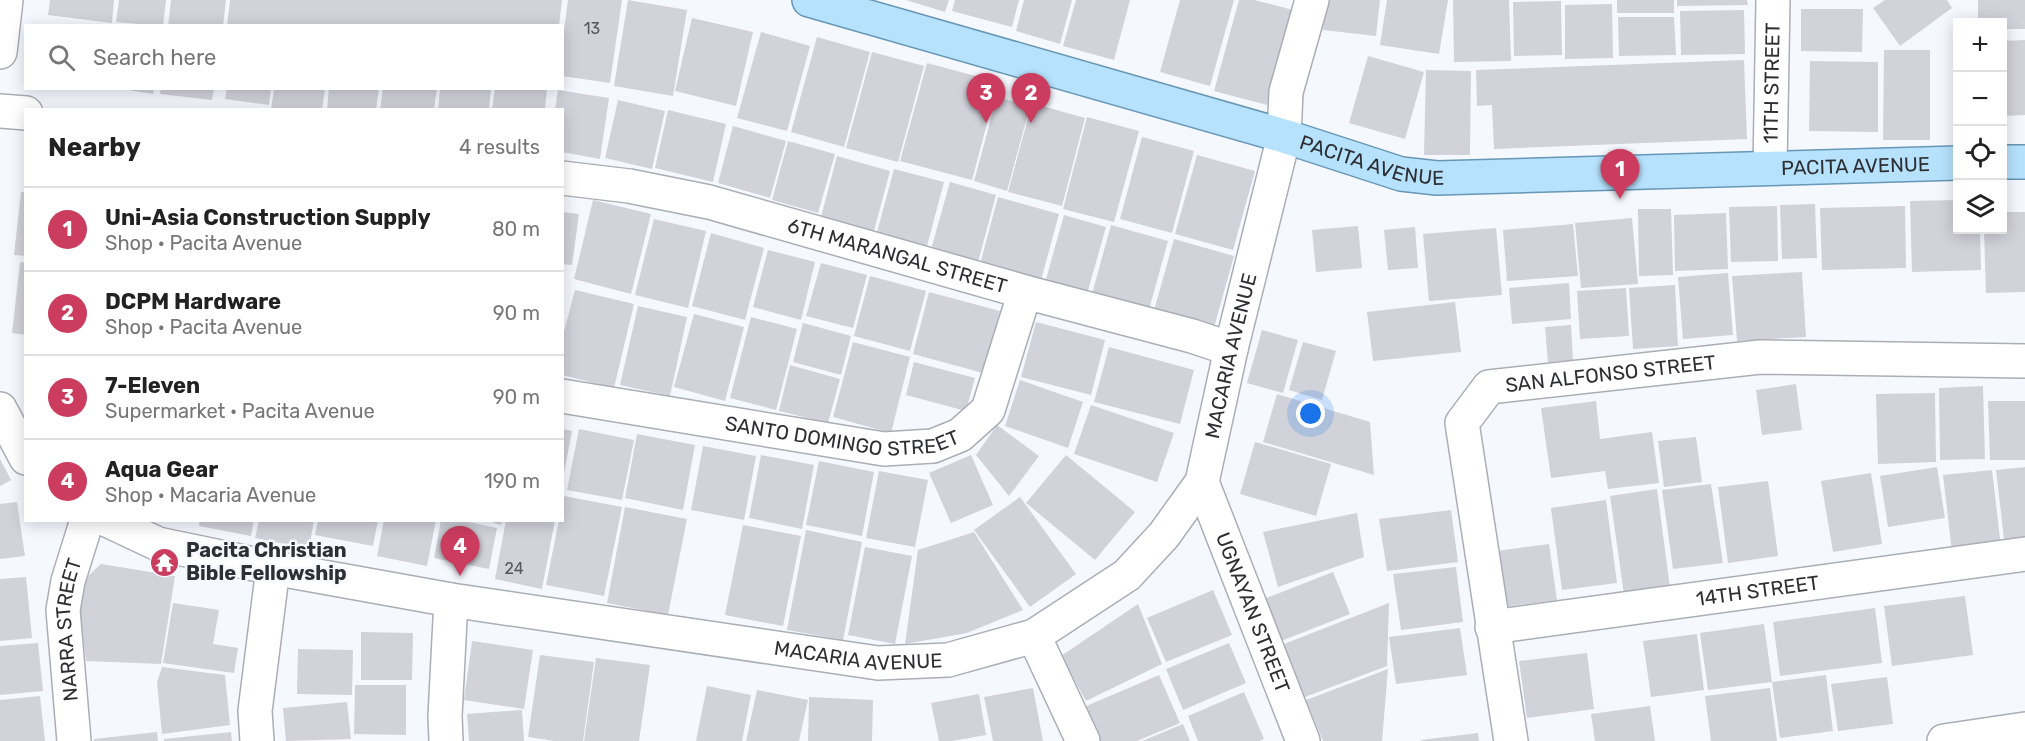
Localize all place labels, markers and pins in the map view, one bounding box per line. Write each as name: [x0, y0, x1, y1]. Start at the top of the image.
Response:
pin: 3: [966, 74, 1006, 123]
pin: 2: [1012, 74, 1050, 123]
pin: 1: [1600, 150, 1640, 199]
pin: 4: [440, 526, 480, 576]
place label: Pacita Christian Bible Fellowship: [186, 538, 347, 585]
temple icon: Pacita Christian Bible Fellowship: [149, 546, 181, 578]

